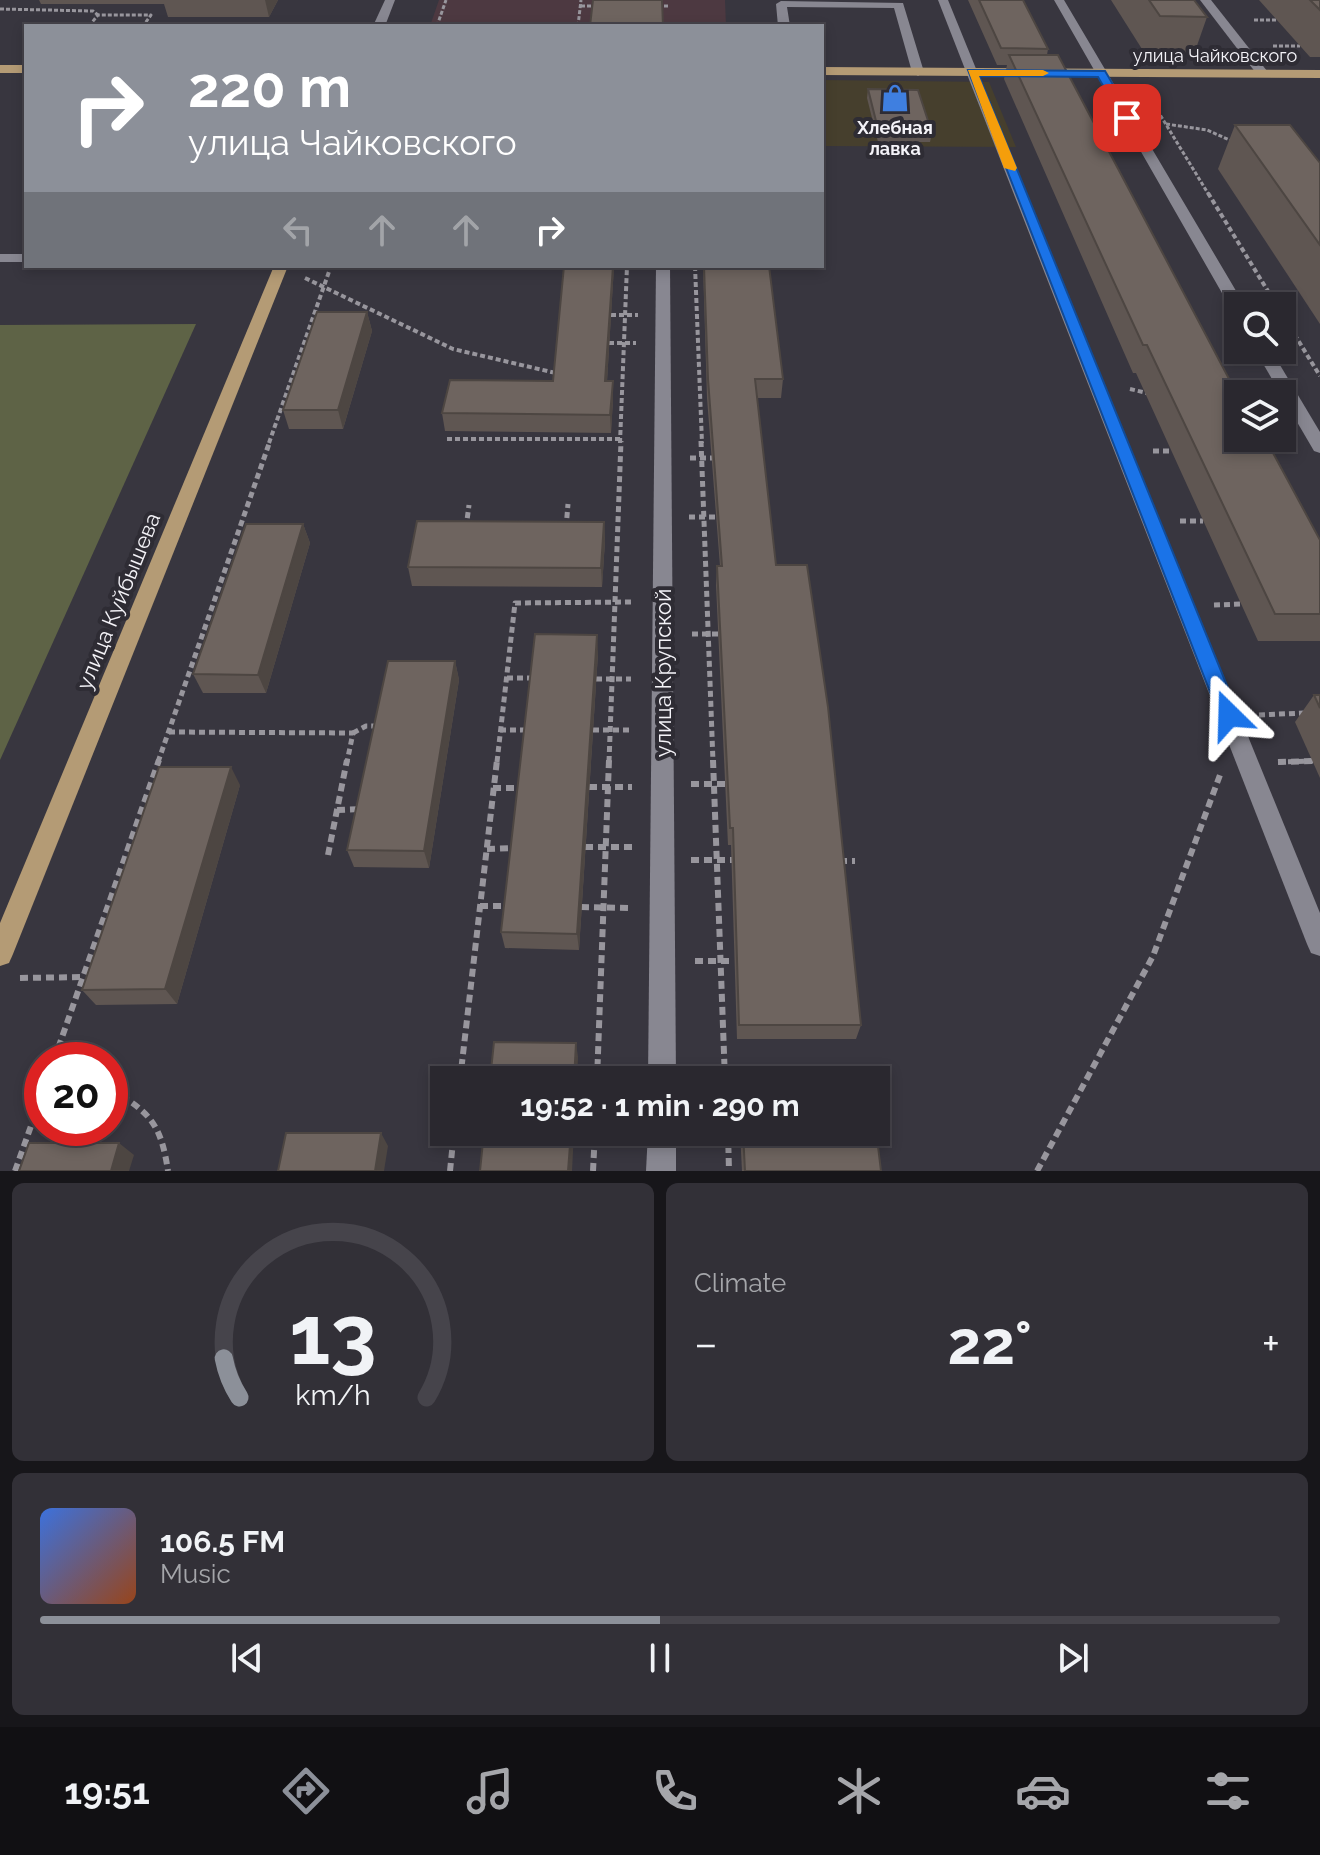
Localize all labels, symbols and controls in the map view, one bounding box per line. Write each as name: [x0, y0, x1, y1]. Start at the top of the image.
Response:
street label: улица Чайковского: [1133, 45, 1297, 66]
text: 220 m: [188, 54, 351, 120]
icon: right: [56, 56, 160, 160]
shop icon: Хлебная лавка: [880, 83, 910, 113]
pin: [1093, 84, 1161, 152]
icon: arrive: [1105, 96, 1149, 140]
place label: Хлебная лавка: [856, 117, 933, 159]
text: улица Чайковского: [188, 121, 517, 163]
icon: left: [276, 208, 320, 252]
icon: ahead: [360, 208, 404, 252]
icon: ahead: [444, 208, 488, 252]
icon: right: [528, 208, 572, 252]
map controls: [1224, 292, 1296, 452]
button: search: [1224, 292, 1296, 364]
button: layers: [1224, 380, 1296, 452]
street label: улица Куйбышева: [71, 509, 165, 693]
street label: улица Крупской: [650, 589, 676, 757]
position arrow: [1187, 673, 1271, 757]
speed limit sign: 20: [24, 1042, 128, 1146]
text: 19:52 · 1 min · 290 m: [520, 1088, 800, 1123]
text: Climate: [694, 1268, 786, 1298]
text: 13: [289, 1286, 377, 1383]
text: 22°: [948, 1308, 1032, 1378]
text: −: [694, 1318, 718, 1369]
text: +: [1262, 1318, 1280, 1369]
text: km/h: [295, 1378, 371, 1412]
text: 106.5 FM: [160, 1524, 285, 1559]
text: Music: [160, 1559, 231, 1589]
icon: previous: [225, 1636, 269, 1680]
icon: pause: [638, 1636, 682, 1680]
icon: next: [1051, 1636, 1095, 1680]
icon: directions: [278, 1763, 334, 1819]
icon: music: [462, 1763, 518, 1819]
icon: phone: [647, 1763, 703, 1819]
icon: climate: [831, 1763, 887, 1819]
icon: car: [1015, 1763, 1071, 1819]
icon: filters: [1200, 1763, 1256, 1819]
text: 19:51: [64, 1770, 150, 1812]

